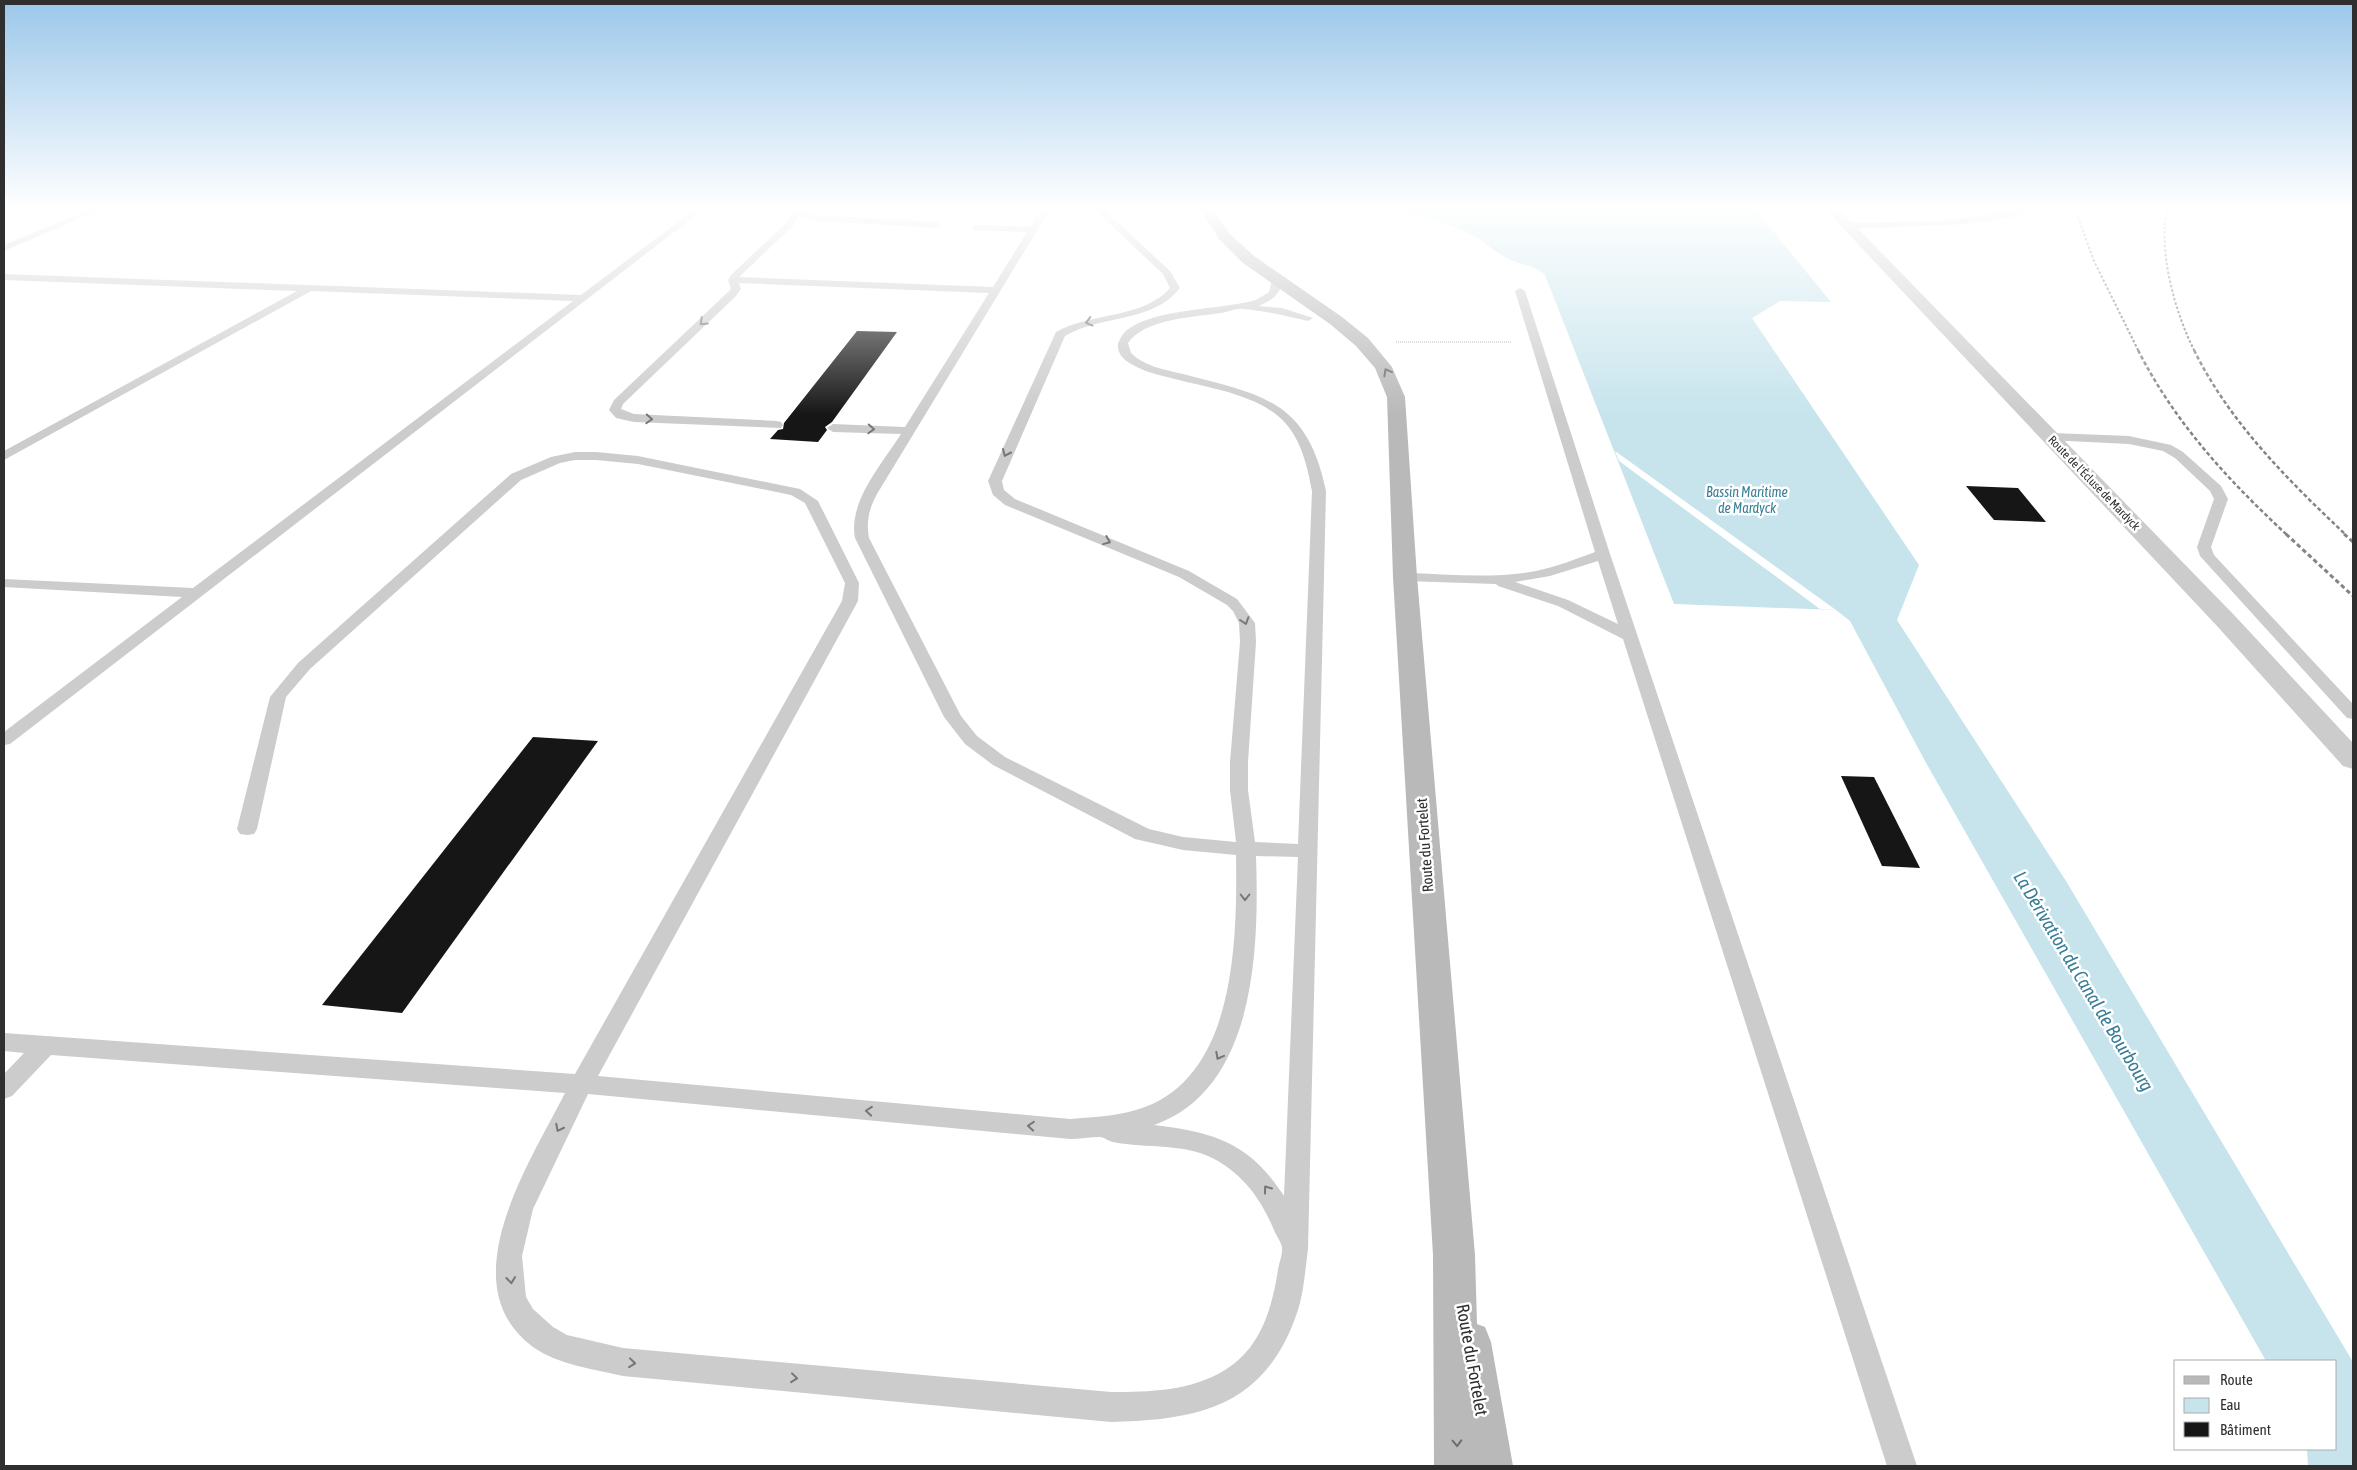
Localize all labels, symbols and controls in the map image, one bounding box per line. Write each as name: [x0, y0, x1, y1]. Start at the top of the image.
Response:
one-way arrow: [700, 316, 709, 325]
one-way arrow: [1085, 316, 1094, 327]
one-way arrow: [1383, 368, 1393, 377]
one-way arrow: [645, 414, 653, 425]
one-way arrow: [867, 424, 875, 435]
street label: Route de l'Écluse de Mardyck: [2045, 433, 2143, 534]
one-way arrow: [1001, 448, 1012, 457]
water label: Bassin Maritime de Mardyck: [1706, 484, 1788, 516]
one-way arrow: [1102, 535, 1111, 546]
one-way arrow: [1239, 616, 1249, 625]
street label: Route du Fortelet: [1413, 797, 1436, 893]
water label: La Dérivation du Canal de Bourbourg: [2009, 867, 2159, 1095]
one-way arrow: [1240, 894, 1250, 901]
one-way arrow: [1215, 1050, 1225, 1059]
one-way arrow: [865, 1106, 873, 1117]
one-way arrow: [1027, 1120, 1035, 1131]
one-way arrow: [555, 1123, 565, 1132]
one-way arrow: [1264, 1185, 1273, 1195]
one-way arrow: [505, 1276, 516, 1284]
street label: Route du Fortelet: [1452, 1302, 1493, 1417]
one-way arrow: [629, 1357, 637, 1368]
legend: [2174, 1360, 2337, 1450]
text: Route: [2220, 1371, 2253, 1388]
one-way arrow: [790, 1372, 798, 1383]
text: Eau: [2220, 1396, 2241, 1413]
text: Bâtiment: [2220, 1421, 2271, 1438]
one-way arrow: [1452, 1440, 1462, 1448]

